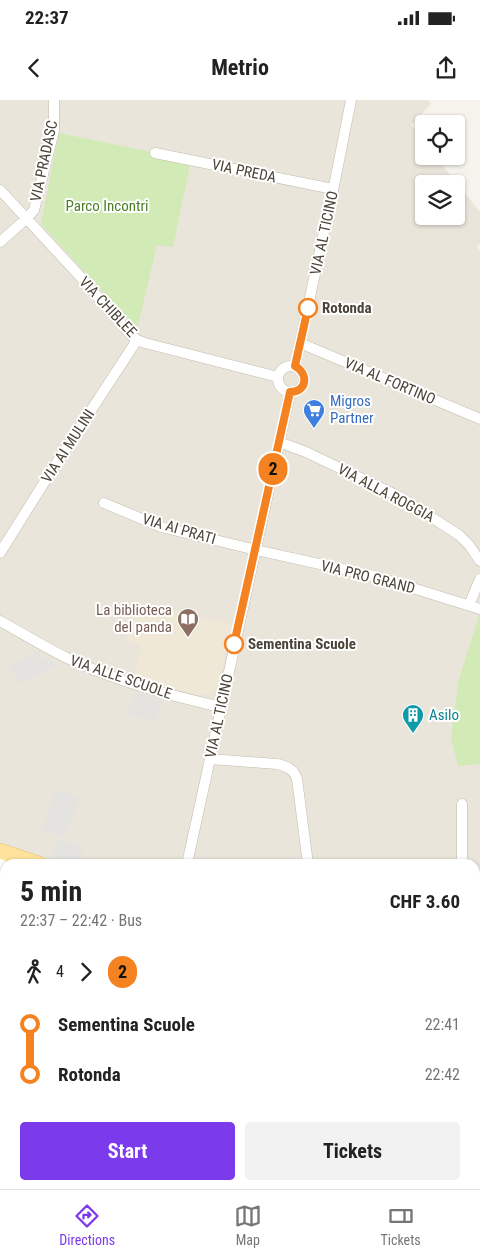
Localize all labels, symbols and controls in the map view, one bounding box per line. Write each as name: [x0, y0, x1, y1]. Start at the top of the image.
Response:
text: 22:37: [25, 6, 69, 29]
icon: back: [20, 54, 48, 82]
icon: share: [432, 54, 460, 82]
text: Metrio: [211, 55, 269, 80]
map controls: [415, 115, 465, 225]
button: locate: [415, 115, 465, 165]
street label: VIA PRADASC: [27, 119, 61, 203]
street label: VIA PREDA: [210, 155, 278, 187]
button: layers: [415, 175, 465, 225]
street label: VIA AL TICINO: [306, 189, 342, 277]
park label: Parco Incontri: [66, 197, 148, 215]
street label: VIA CHIBLEE: [75, 273, 141, 341]
marker: Rotonda: [298, 298, 318, 318]
place label: Rotonda: [322, 299, 372, 317]
street label: VIA AL FORTINO: [342, 354, 438, 408]
place label: Migros Partner: [330, 392, 374, 427]
supermarket icon: Migros Partner: [302, 398, 326, 429]
street label: VIA AI MULINI: [38, 406, 98, 486]
line badge: 2: [257, 453, 289, 485]
text: 2: [268, 458, 278, 479]
street label: VIA ALLA ROGGIA: [335, 460, 438, 526]
street label: VIA AI PRATI: [140, 510, 218, 548]
street label: VIA PRO GRAND: [319, 557, 417, 597]
place label: La biblioteca del panda: [96, 601, 172, 636]
library icon: La biblioteca del panda: [176, 607, 200, 638]
marker: Sementina Scuole: [224, 634, 244, 654]
place label: Sementina Scuole: [248, 635, 356, 653]
street label: VIA ALLE SCUOLE: [68, 651, 174, 703]
street label: VIA AL TICINO: [201, 672, 237, 760]
building icon: Asilo: [401, 703, 425, 734]
place label: Asilo: [429, 706, 459, 724]
text: 5 min: [20, 875, 82, 908]
text: CHF 3.60: [390, 890, 460, 913]
text: 22:37 – 22:42 · Bus: [20, 911, 142, 930]
icon: walk: [20, 958, 48, 986]
icon: forward: [72, 958, 100, 986]
text: 2: [118, 961, 127, 982]
text: 4: [56, 962, 64, 981]
text: Sementina Scuole: [58, 1013, 195, 1036]
text: 22:41: [425, 1015, 460, 1034]
text: Rotonda: [58, 1063, 121, 1086]
text: 22:42: [425, 1065, 460, 1084]
button: Start: [20, 1122, 235, 1180]
button: Tickets: [245, 1122, 460, 1180]
tab: Directions: [59, 1202, 115, 1248]
tab: Map: [234, 1202, 262, 1248]
tab: Tickets: [380, 1202, 421, 1248]

